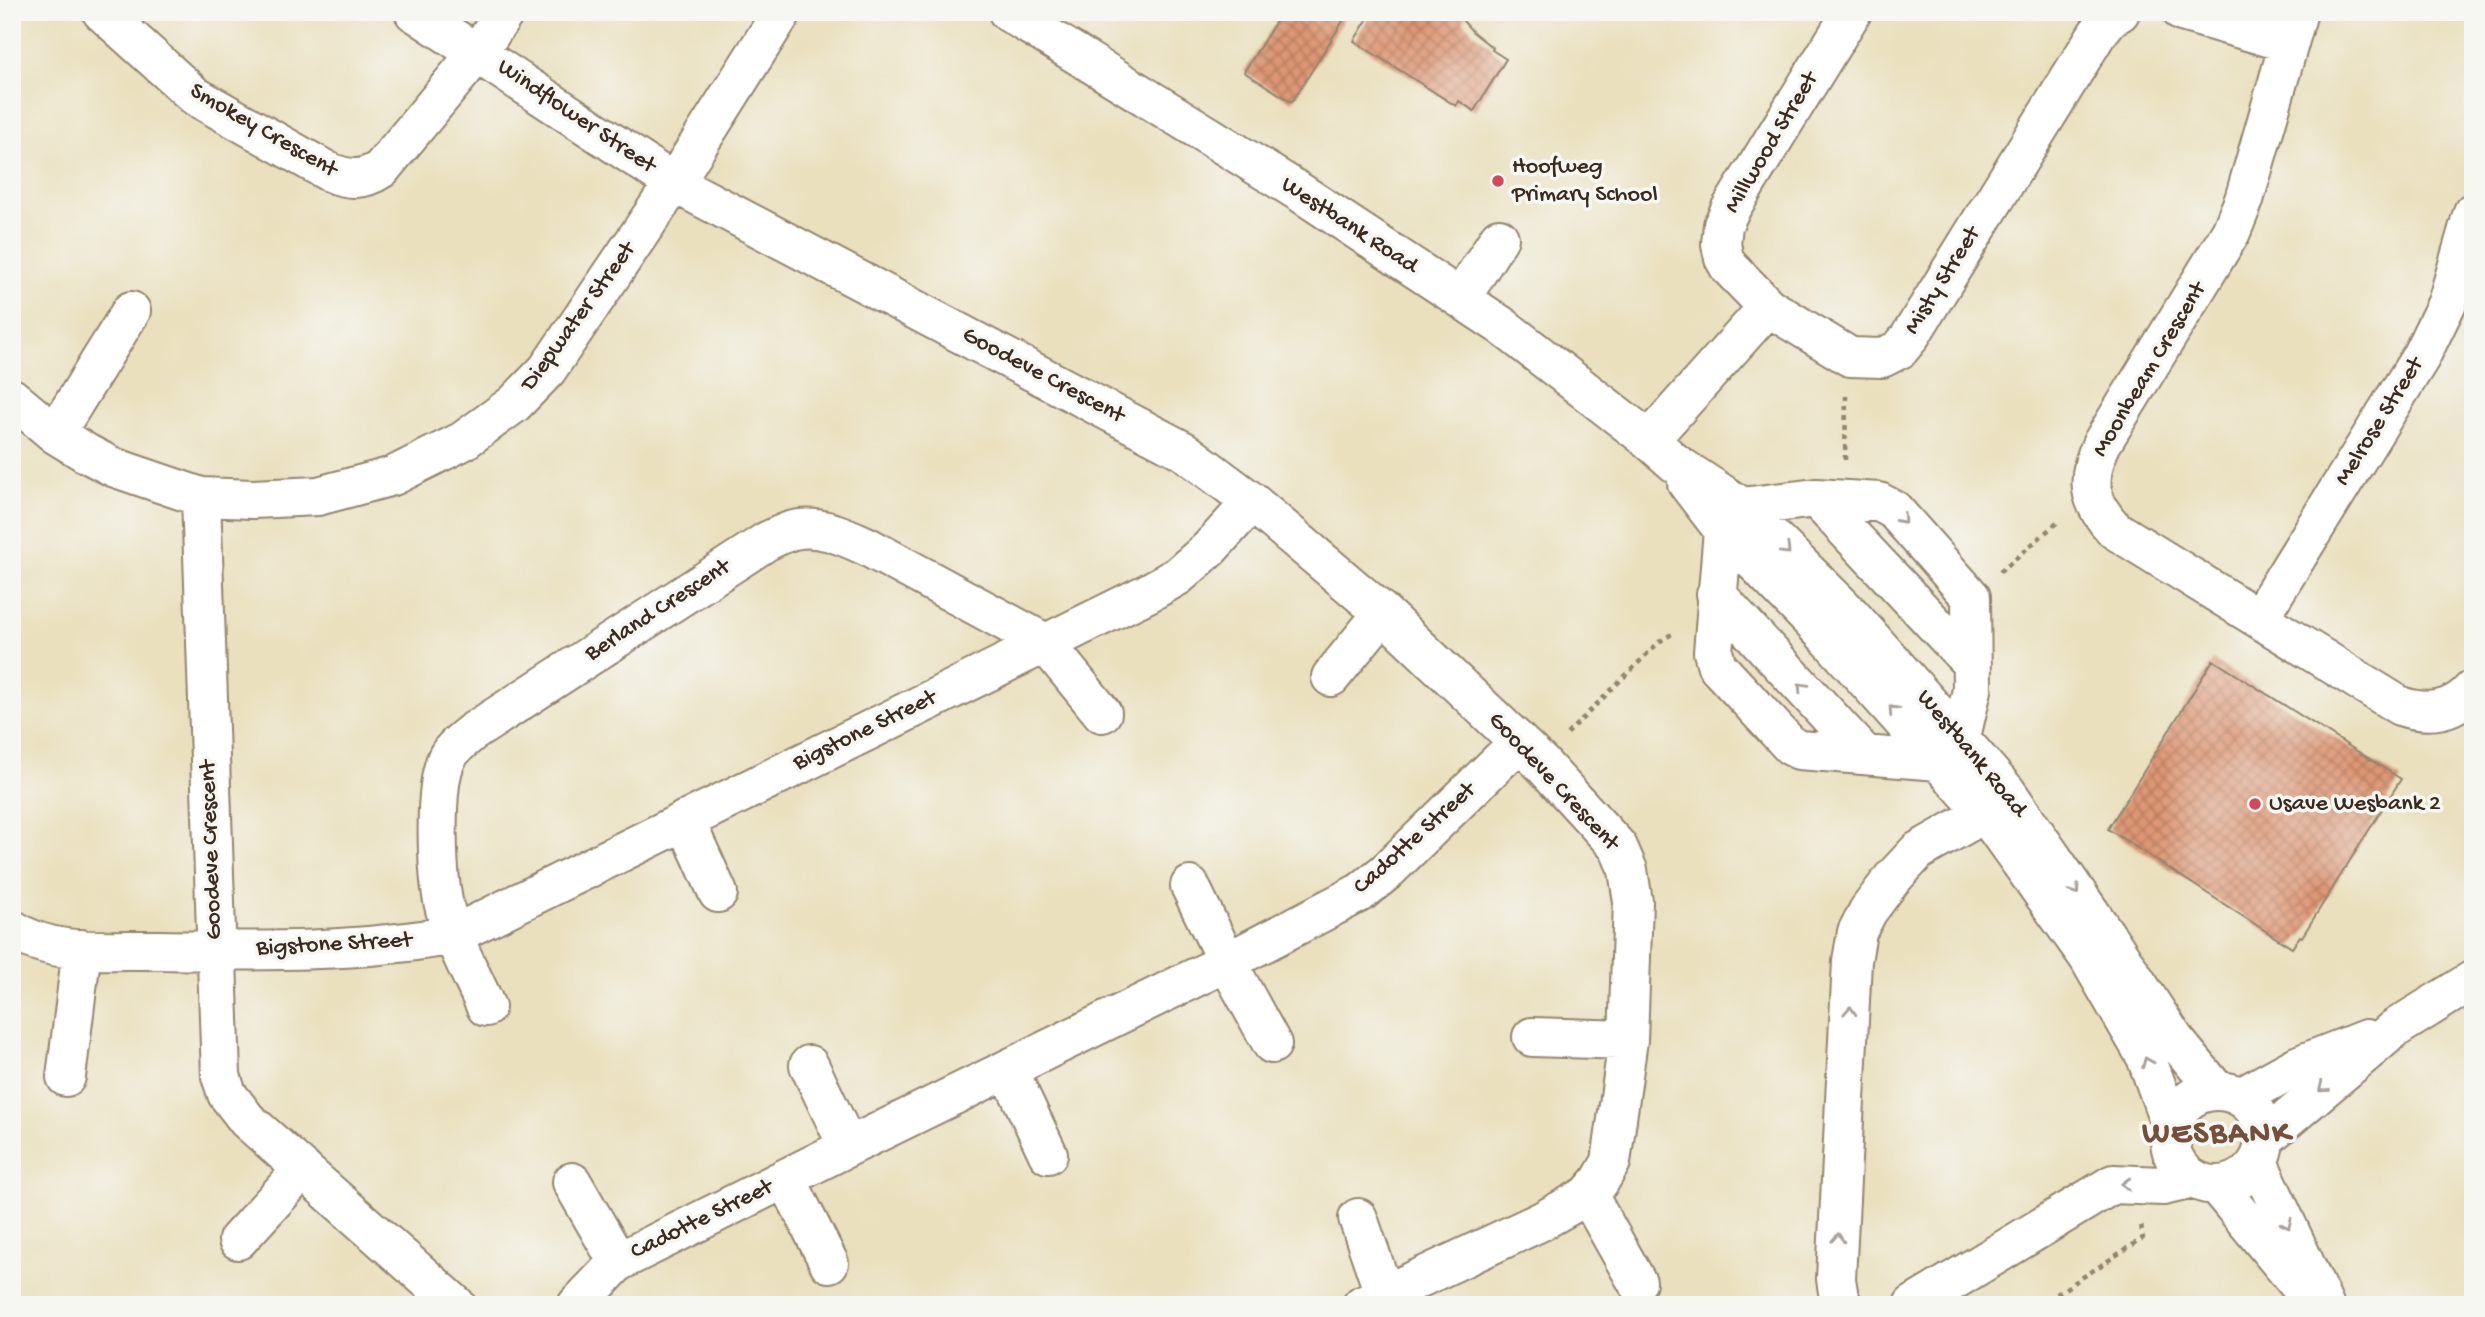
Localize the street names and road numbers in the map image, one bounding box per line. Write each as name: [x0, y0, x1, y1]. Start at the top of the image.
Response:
street label: Windflower Street: [491, 53, 663, 182]
street label: Millwood Street: [1718, 65, 1827, 219]
street label: Smokey Crescent: [184, 77, 344, 186]
street label: Westbank Road: [1275, 171, 1425, 282]
street label: Misty Street: [1898, 220, 1989, 340]
street label: Diepwater Street: [514, 235, 644, 399]
street label: Moonbeam Crescent: [2086, 276, 2215, 463]
street label: Goodeve Crescent: [957, 321, 1131, 432]
street label: Melrose Street: [2329, 350, 2432, 492]
street label: Berland Crescent: [579, 552, 738, 669]
street label: Bigstone Street: [788, 683, 943, 779]
street label: Westbank Road: [1909, 684, 2034, 825]
street label: Goodeve Crescent: [1481, 706, 1626, 859]
street label: Goodeve Crescent: [194, 758, 230, 940]
street label: Cadotte Street: [1348, 775, 1484, 901]
street label: Bigstone Street: [255, 926, 415, 964]
street label: Cadotte Street: [626, 1172, 780, 1267]

